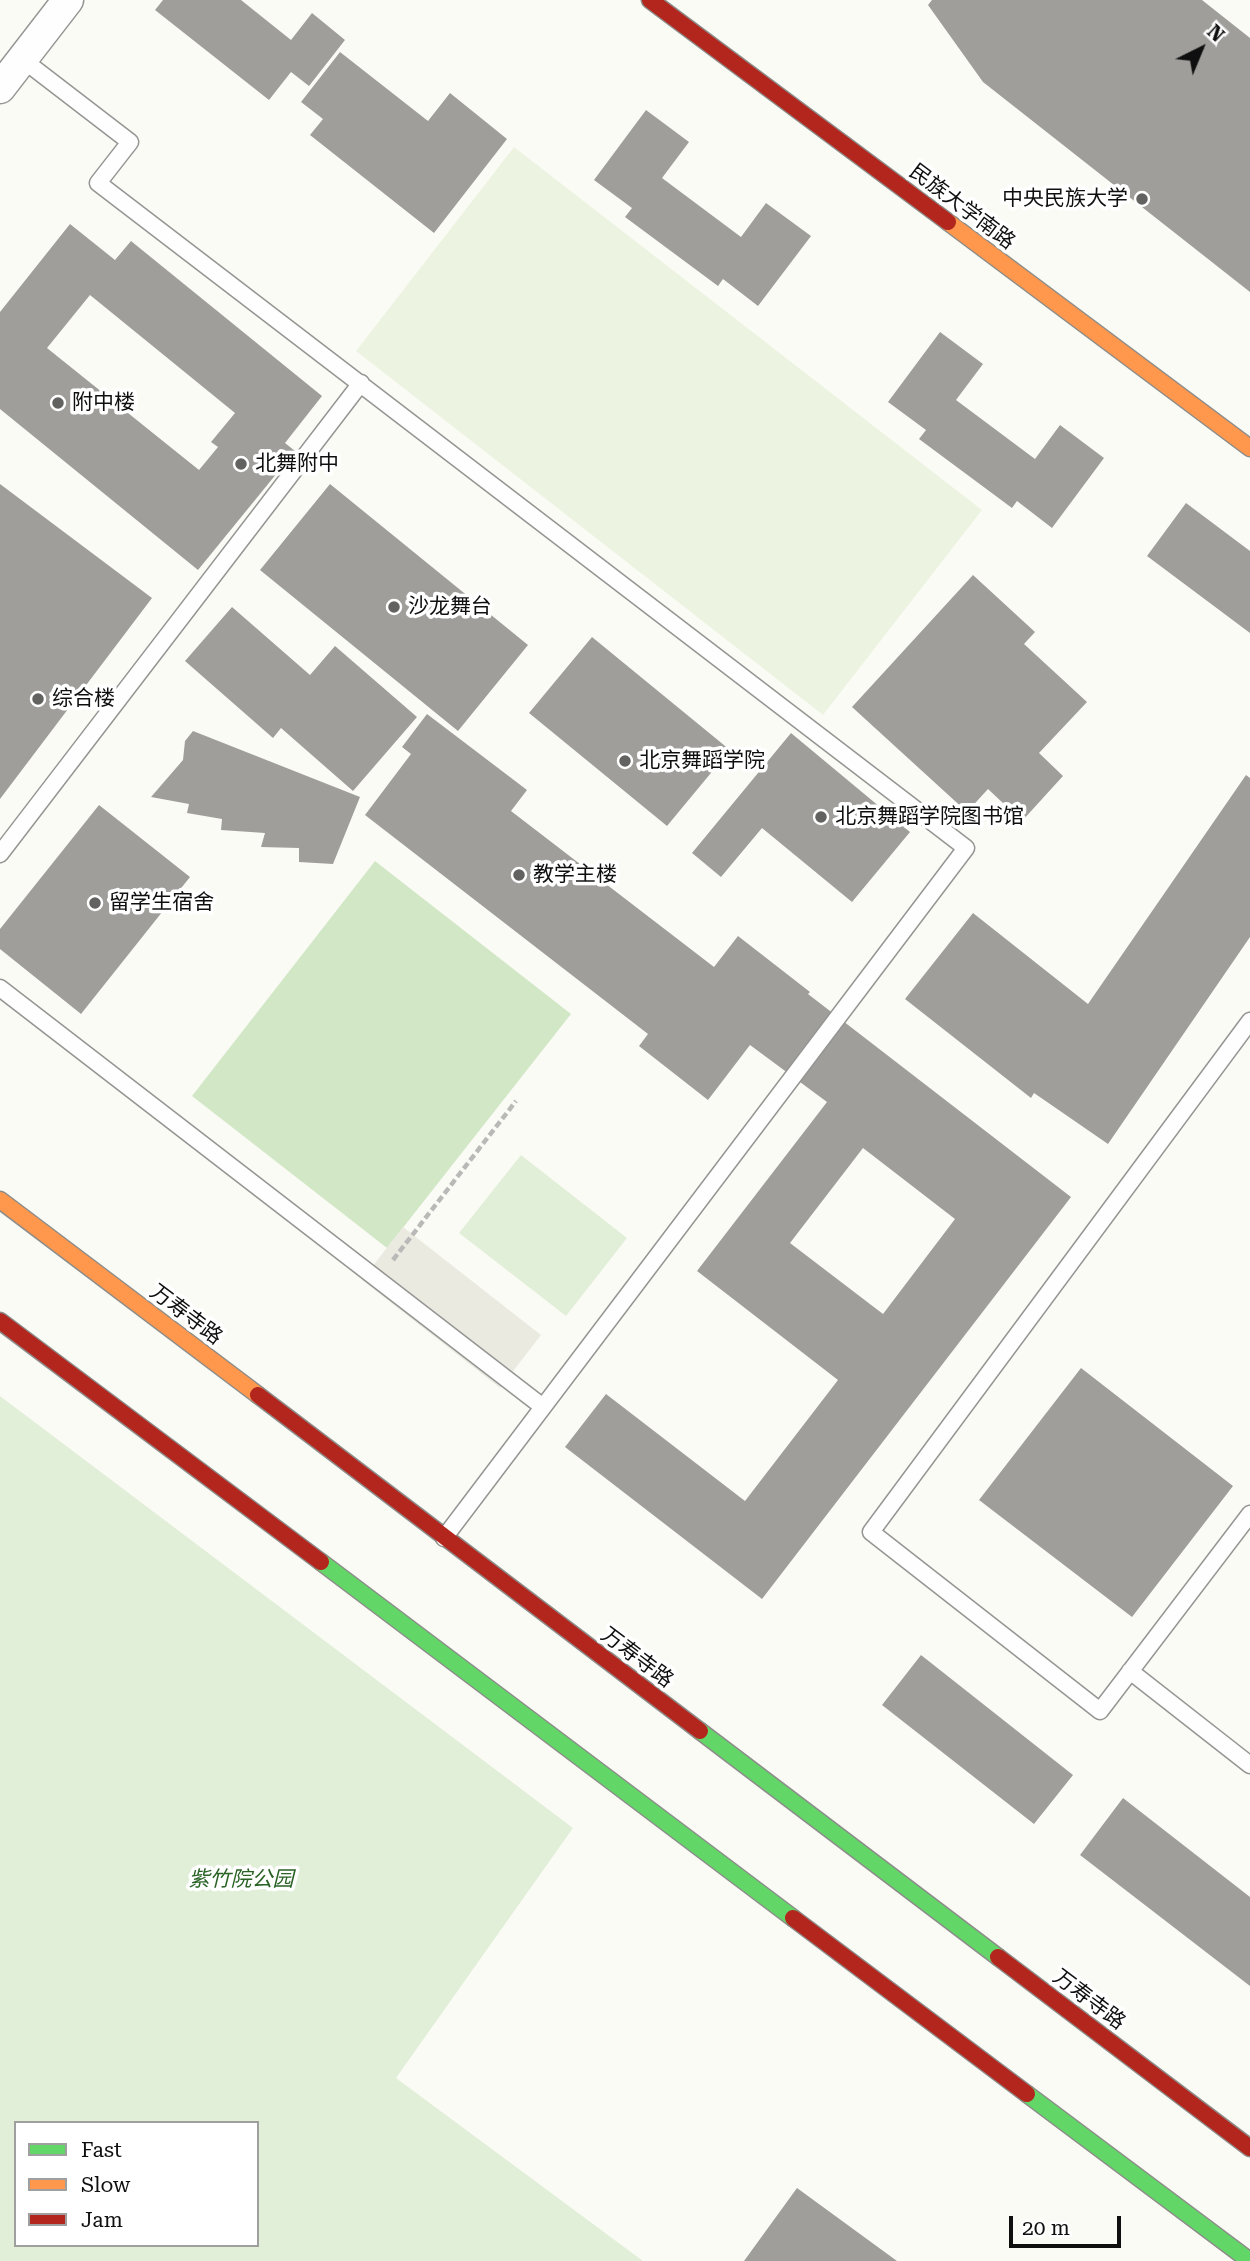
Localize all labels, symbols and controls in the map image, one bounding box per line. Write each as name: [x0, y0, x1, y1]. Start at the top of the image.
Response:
north arrow: [1166, 14, 1236, 84]
text: N: [1202, 20, 1229, 47]
street label: 民族大学南路: [904, 159, 1020, 255]
place label: 中央民族大学: [1002, 186, 1128, 212]
marker: 中央民族大学: [1134, 191, 1150, 207]
place label: 附中楼: [72, 390, 135, 416]
marker: 附中楼: [50, 395, 66, 411]
place label: 北舞附中: [255, 451, 339, 477]
marker: 北舞附中: [233, 456, 249, 472]
place label: 沙龙舞台: [408, 594, 492, 620]
marker: 沙龙舞台: [386, 599, 402, 615]
place label: 综合楼: [52, 686, 115, 712]
marker: 综合楼: [30, 691, 46, 707]
place label: 北京舞蹈学院: [639, 748, 765, 774]
marker: 北京舞蹈学院: [617, 753, 633, 769]
place label: 北京舞蹈学院图书馆: [835, 804, 1024, 830]
marker: 北京舞蹈学院图书馆: [813, 809, 829, 825]
place label: 教学主楼: [533, 862, 617, 888]
marker: 教学主楼: [511, 867, 527, 883]
place label: 留学生宿舍: [109, 890, 214, 916]
marker: 留学生宿舍: [87, 895, 103, 911]
street label: 万寿寺路: [145, 1280, 227, 1350]
street label: 万寿寺路: [596, 1623, 678, 1693]
park label: 紫竹院公园: [189, 1867, 293, 1893]
street label: 万寿寺路: [1048, 1965, 1130, 2035]
legend: [14, 2121, 259, 2247]
text: Fast: [81, 2138, 122, 2162]
text: Slow: [81, 2173, 130, 2197]
scale bar: [1012, 2202, 1124, 2246]
text: Jam: [81, 2208, 123, 2232]
text: 20 m: [1022, 2216, 1070, 2240]

